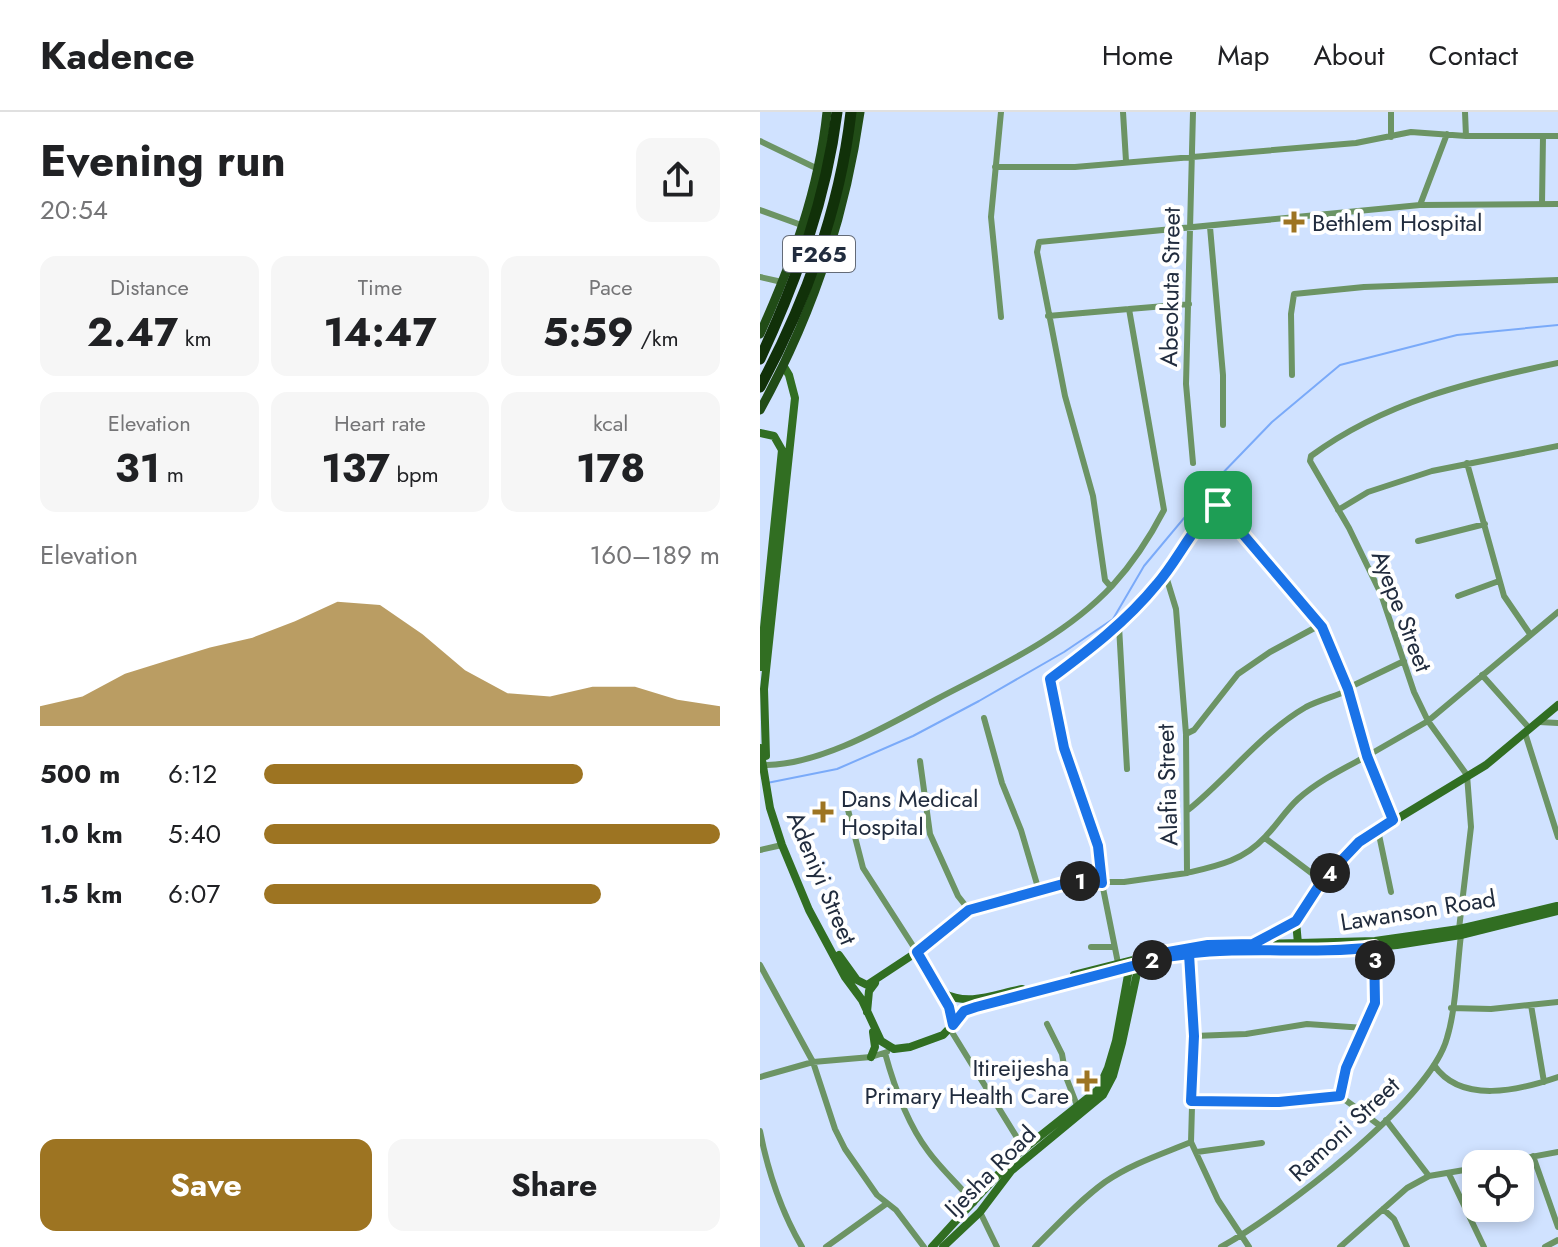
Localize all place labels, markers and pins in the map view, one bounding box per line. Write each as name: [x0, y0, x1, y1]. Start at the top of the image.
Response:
place label: Bethlem Hospital: [1312, 205, 1483, 240]
marker: Bethlem Hospital: [1283, 211, 1305, 233]
pin: [1184, 471, 1252, 539]
place label: Dans Medical Hospital: [841, 781, 979, 844]
marker: Dans Medical Hospital: [812, 801, 834, 823]
pin: 4: [1310, 853, 1350, 893]
pin: 1: [1060, 861, 1100, 901]
pin: 2: [1132, 940, 1172, 980]
pin: 3: [1355, 940, 1395, 980]
place label: Itireijesha Primary Health Care: [865, 1050, 1069, 1113]
marker: Itireijesha Primary Health Care: [1076, 1070, 1098, 1092]

